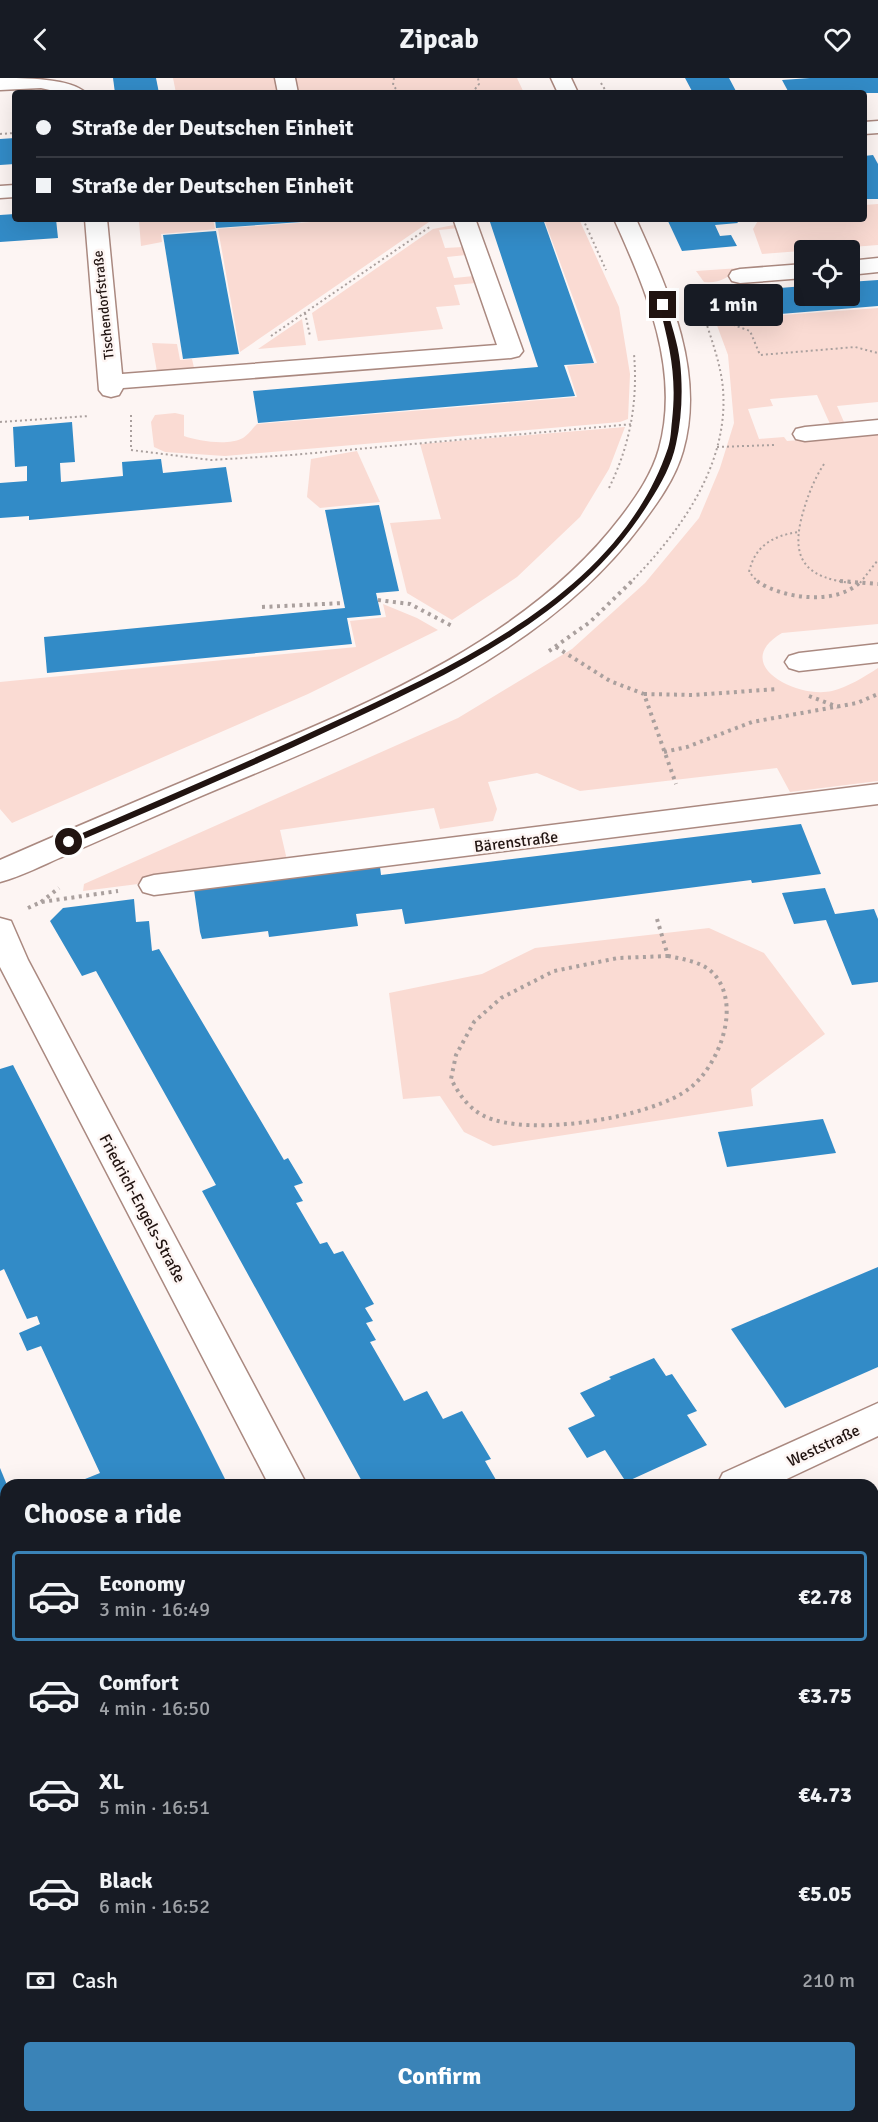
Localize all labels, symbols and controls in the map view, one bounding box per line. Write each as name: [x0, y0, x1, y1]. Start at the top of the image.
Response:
icon: back: [24, 23, 57, 56]
text: Zipcab: [399, 23, 479, 56]
icon: heart: [821, 23, 854, 56]
text: Straße der Deutschen Einheit: [72, 114, 353, 141]
text: Straße der Deutschen Einheit: [72, 172, 353, 199]
map controls: [794, 240, 860, 306]
button: locate: [794, 240, 860, 306]
street label: Tischendorfstraße: [89, 250, 118, 360]
callout: 1 min: [684, 284, 783, 326]
route end: [649, 291, 676, 318]
text: 1 min: [709, 292, 758, 317]
street label: Bärenstraße: [473, 827, 559, 857]
route start: [55, 828, 82, 855]
street label: Friedrich-Engels-Straße: [94, 1131, 190, 1286]
street label: Weststraße: [784, 1420, 863, 1471]
text: Choose a ride: [24, 1498, 182, 1531]
icon: car: [27, 1569, 81, 1623]
text: Economy: [99, 1570, 185, 1597]
text: €2.78: [798, 1583, 852, 1610]
text: 3 min · 16:49: [99, 1597, 210, 1622]
icon: car: [27, 1668, 81, 1722]
text: Comfort: [99, 1669, 179, 1696]
text: €3.75: [798, 1682, 852, 1709]
text: 4 min · 16:50: [99, 1696, 210, 1721]
icon: car: [27, 1767, 81, 1821]
text: XL: [99, 1768, 124, 1795]
text: €4.73: [798, 1781, 852, 1808]
text: 5 min · 16:51: [99, 1795, 210, 1820]
icon: car: [27, 1866, 81, 1920]
text: Black: [99, 1867, 153, 1894]
text: €5.05: [798, 1880, 852, 1907]
text: 6 min · 16:52: [99, 1894, 210, 1919]
icon: cash: [24, 1964, 57, 1997]
text: Cash: [72, 1967, 118, 1994]
text: 210 m: [802, 1968, 855, 1993]
button: Confirm: [24, 2042, 855, 2111]

